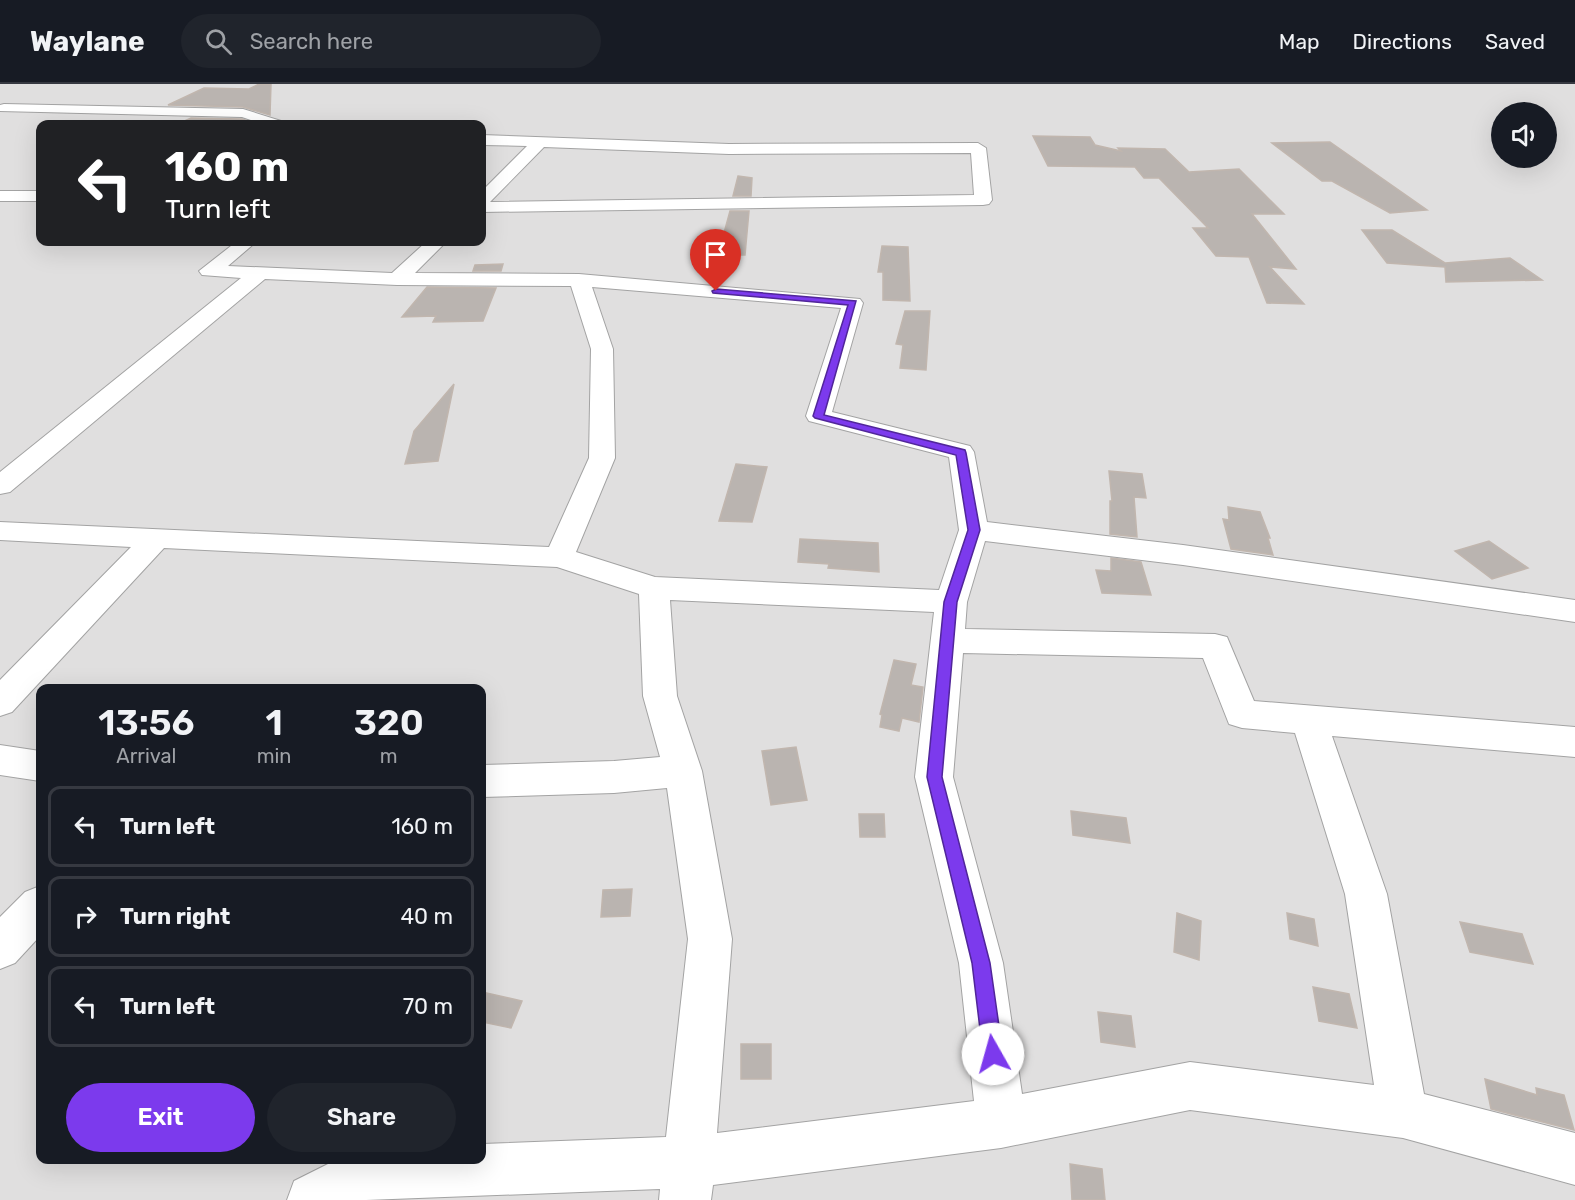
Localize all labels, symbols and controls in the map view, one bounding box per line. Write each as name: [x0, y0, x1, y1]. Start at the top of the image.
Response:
search box: [181, 14, 601, 68]
text: Waylane: [30, 25, 145, 58]
icon: search: [202, 25, 235, 58]
text: Search here: [250, 28, 373, 55]
text: Map: [1279, 29, 1320, 54]
text: Directions: [1353, 29, 1452, 54]
text: Saved: [1485, 29, 1545, 54]
map controls: [1491, 102, 1557, 168]
button: sound: [1491, 102, 1557, 168]
text: 160 m: [165, 142, 289, 192]
icon: left: [66, 144, 144, 222]
text: Turn left: [165, 193, 270, 225]
pin: [690, 229, 741, 291]
icon: arrive: [699, 238, 732, 271]
text: 13:56: [98, 701, 195, 744]
text: 1: [266, 701, 283, 744]
text: 320: [354, 701, 424, 744]
text: Arrival: [116, 744, 176, 768]
text: min: [257, 744, 292, 768]
text: m: [380, 744, 398, 768]
icon: left: [69, 810, 102, 843]
text: Turn left: [120, 813, 215, 840]
text: 160 m: [391, 813, 453, 840]
icon: right: [69, 900, 102, 933]
text: Turn right: [120, 903, 230, 930]
text: 40 m: [400, 903, 453, 930]
icon: left: [69, 990, 102, 1023]
text: Turn left: [120, 993, 215, 1020]
text: 70 m: [403, 993, 453, 1020]
position arrow: [961, 1022, 1025, 1086]
button: Exit: [66, 1083, 255, 1152]
button: Share: [267, 1083, 456, 1152]

